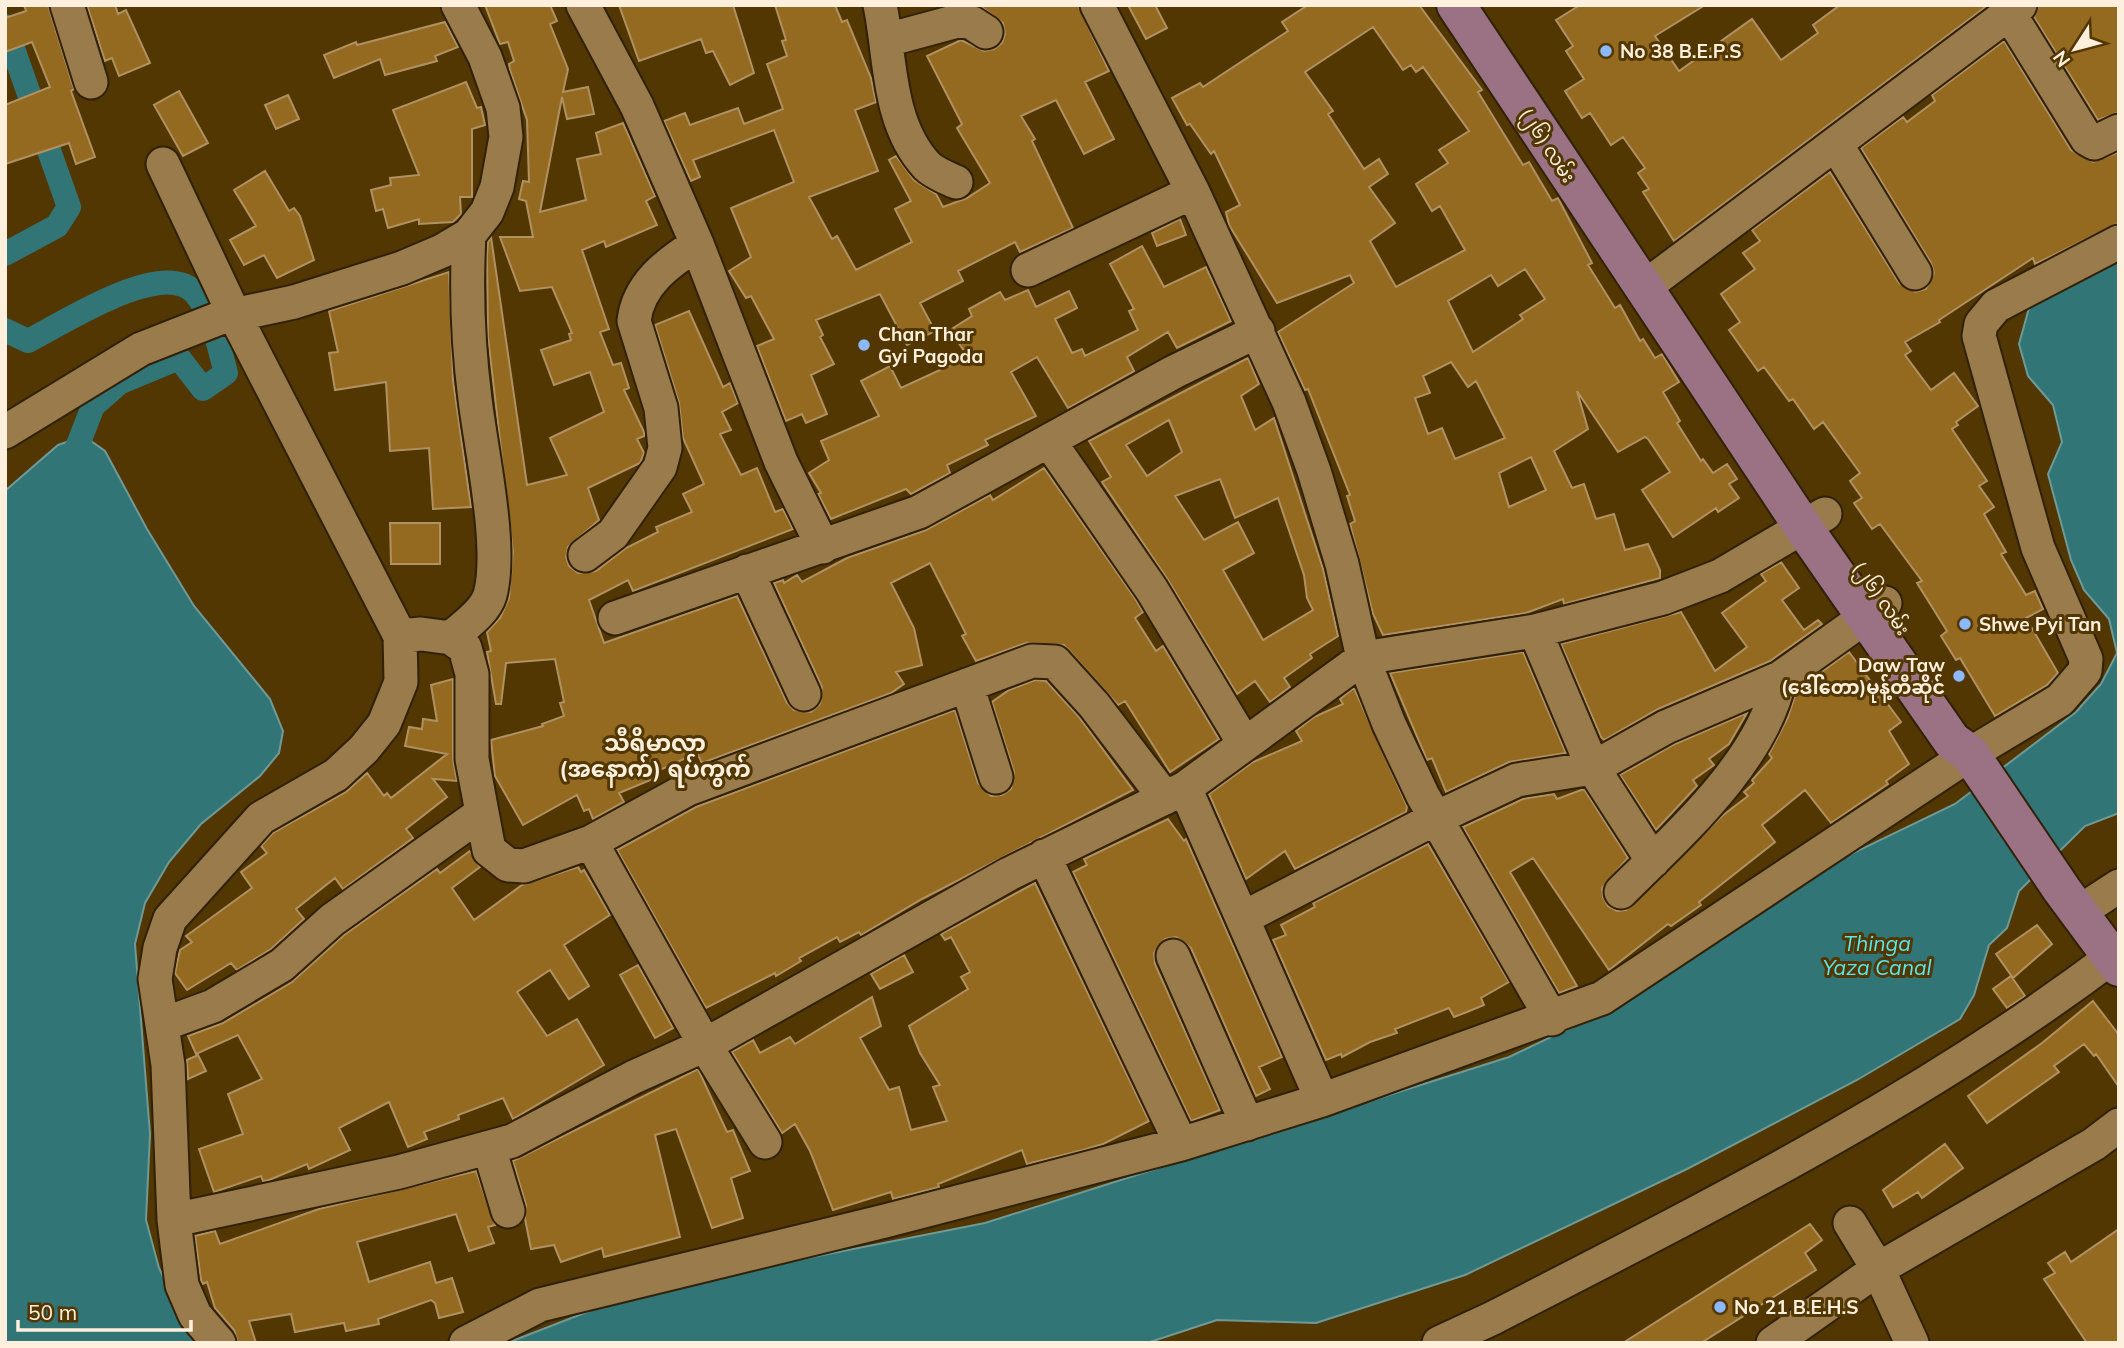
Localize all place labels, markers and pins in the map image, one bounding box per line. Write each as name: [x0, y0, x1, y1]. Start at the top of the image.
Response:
place label: No 38 B.E.P.S: [1620, 39, 1742, 63]
marker: No 38 B.E.P.S: [1598, 43, 1614, 59]
place label: Chan Thar Gyi Pagoda: [878, 322, 983, 368]
marker: Chan Thar Gyi Pagoda: [856, 337, 872, 353]
place label: Shwe Pyi Tan: [1979, 612, 2102, 636]
marker: Shwe Pyi Tan: [1957, 616, 1973, 632]
place label: Daw Taw (ဒေါ်တော)မုန့်တီဆိုင်: [1781, 653, 1945, 703]
marker: Daw Taw (ဒေါ်တော)မုန့်တီဆိုင်: [1951, 668, 1967, 684]
place label: No 21 B.E.H.S: [1734, 1295, 1859, 1319]
marker: No 21 B.E.H.S: [1712, 1299, 1728, 1315]

